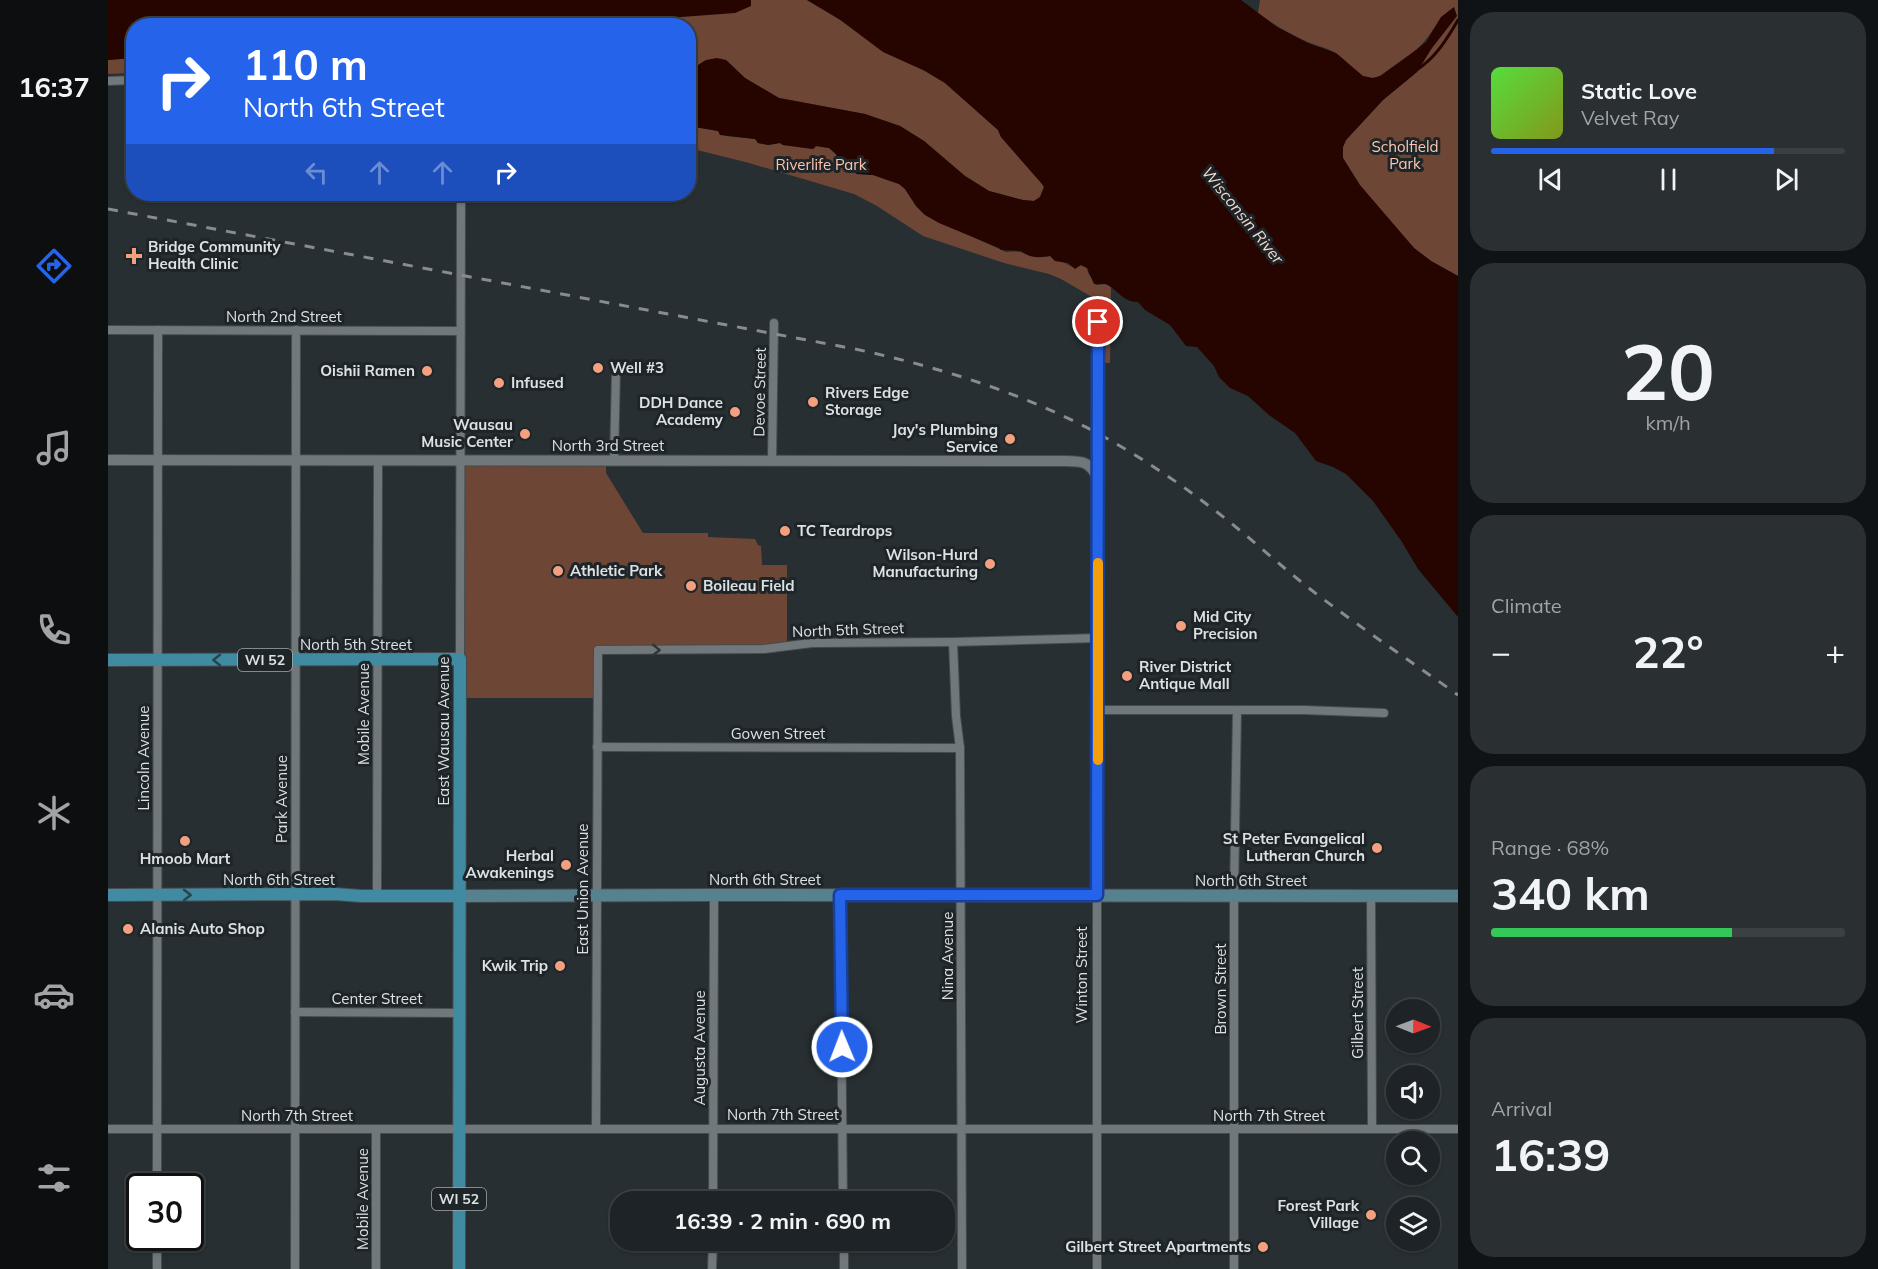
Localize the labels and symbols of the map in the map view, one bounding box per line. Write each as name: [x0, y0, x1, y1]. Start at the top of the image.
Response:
park label: Scholfield Park: [1371, 137, 1439, 173]
park label: Riverlife Park: [775, 155, 867, 174]
water label: Wisconsin River: [1198, 163, 1289, 268]
place label: Bridge Community Health Clinic: [148, 237, 281, 273]
marker: Bridge Community Health Clinic: [125, 247, 143, 265]
pin: [1072, 296, 1123, 347]
street label: North 2nd Street: [226, 307, 342, 326]
street label: Devoe Street: [749, 347, 770, 437]
place label: Well #3: [610, 358, 664, 377]
place label: Oishii Ramen: [320, 361, 415, 380]
marker: Well #3: [591, 361, 605, 375]
marker: Oishii Ramen: [420, 364, 434, 378]
place label: Infused: [511, 373, 564, 392]
marker: Infused: [492, 376, 506, 390]
place label: Rivers Edge Storage: [825, 383, 909, 419]
place label: DDH Dance Academy: [639, 393, 724, 429]
marker: Rivers Edge Storage: [806, 395, 820, 409]
marker: DDH Dance Academy: [728, 405, 742, 419]
place label: Wausau Music Center: [421, 415, 513, 451]
place label: Jay's Plumbing Service: [892, 420, 998, 456]
marker: Wausau Music Center: [518, 427, 532, 441]
marker: Jay's Plumbing Service: [1003, 432, 1017, 446]
street label: North 3rd Street: [552, 436, 664, 455]
place label: TC Teardrops: [797, 521, 892, 540]
marker: TC Teardrops: [778, 524, 792, 538]
place label: Wilson-Hurd Manufacturing: [873, 545, 978, 581]
marker: Wilson-Hurd Manufacturing: [983, 557, 997, 571]
place label: Athletic Park: [570, 561, 663, 580]
marker: Athletic Park: [551, 564, 565, 578]
place label: Boileau Field: [703, 576, 795, 595]
marker: Boileau Field: [684, 579, 698, 593]
place label: Mid City Precision: [1193, 607, 1258, 643]
street label: North 5th Street: [792, 618, 904, 641]
marker: Mid City Precision: [1174, 619, 1188, 633]
street label: North 5th Street: [300, 635, 412, 654]
one-way arrow: [652, 644, 661, 656]
road number: WI 52: [238, 649, 292, 671]
one-way arrow: [213, 654, 222, 666]
street label: East Wausau Avenue: [434, 657, 453, 805]
place label: River District Antique Mall: [1139, 657, 1232, 693]
street label: Mobile Avenue: [354, 663, 373, 765]
marker: River District Antique Mall: [1120, 669, 1134, 683]
street label: Lincoln Avenue: [134, 706, 153, 810]
street label: Gowen Street: [731, 724, 825, 743]
street label: Park Avenue: [272, 755, 291, 843]
street label: East Union Avenue: [573, 823, 592, 955]
place label: St Peter Evangelical Lutheran Church: [1223, 829, 1365, 865]
marker: Hmoob Mart: [178, 834, 192, 848]
marker: St Peter Evangelical Lutheran Church: [1370, 841, 1384, 855]
place label: Herbal Awakenings: [466, 846, 554, 882]
place label: Hmoob Mart: [140, 849, 231, 868]
marker: Herbal Awakenings: [559, 858, 573, 872]
street label: North 6th Street: [223, 870, 335, 889]
street label: North 6th Street: [709, 870, 821, 889]
street label: North 6th Street: [1195, 871, 1307, 890]
one-way arrow: [183, 888, 192, 901]
street label: Nina Avenue: [938, 912, 957, 1000]
place label: Alanis Auto Shop: [140, 919, 265, 938]
marker: Alanis Auto Shop: [121, 922, 135, 936]
street label: Winton Street: [1072, 927, 1091, 1023]
street label: Brown Street: [1211, 943, 1230, 1035]
place label: Kwik Trip: [482, 956, 548, 975]
marker: Kwik Trip: [553, 959, 567, 973]
street label: Gilbert Street: [1348, 967, 1367, 1059]
street label: Center Street: [332, 989, 422, 1008]
street label: Augusta Avenue: [690, 990, 709, 1106]
north arrow: [1386, 999, 1440, 1053]
position arrow: [810, 1015, 874, 1079]
street label: North 7th Street: [727, 1105, 839, 1124]
street label: North 7th Street: [241, 1106, 353, 1125]
street label: North 7th Street: [1213, 1106, 1325, 1125]
street label: Mobile Avenue: [353, 1148, 372, 1250]
speed limit sign: 30: [126, 1173, 204, 1251]
road number: WI 52: [432, 1188, 486, 1210]
place label: Forest Park Village: [1277, 1196, 1360, 1232]
marker: Forest Park Village: [1364, 1208, 1378, 1222]
place label: Gilbert Street Apartments: [1065, 1237, 1251, 1256]
marker: Gilbert Street Apartments: [1256, 1240, 1270, 1254]

